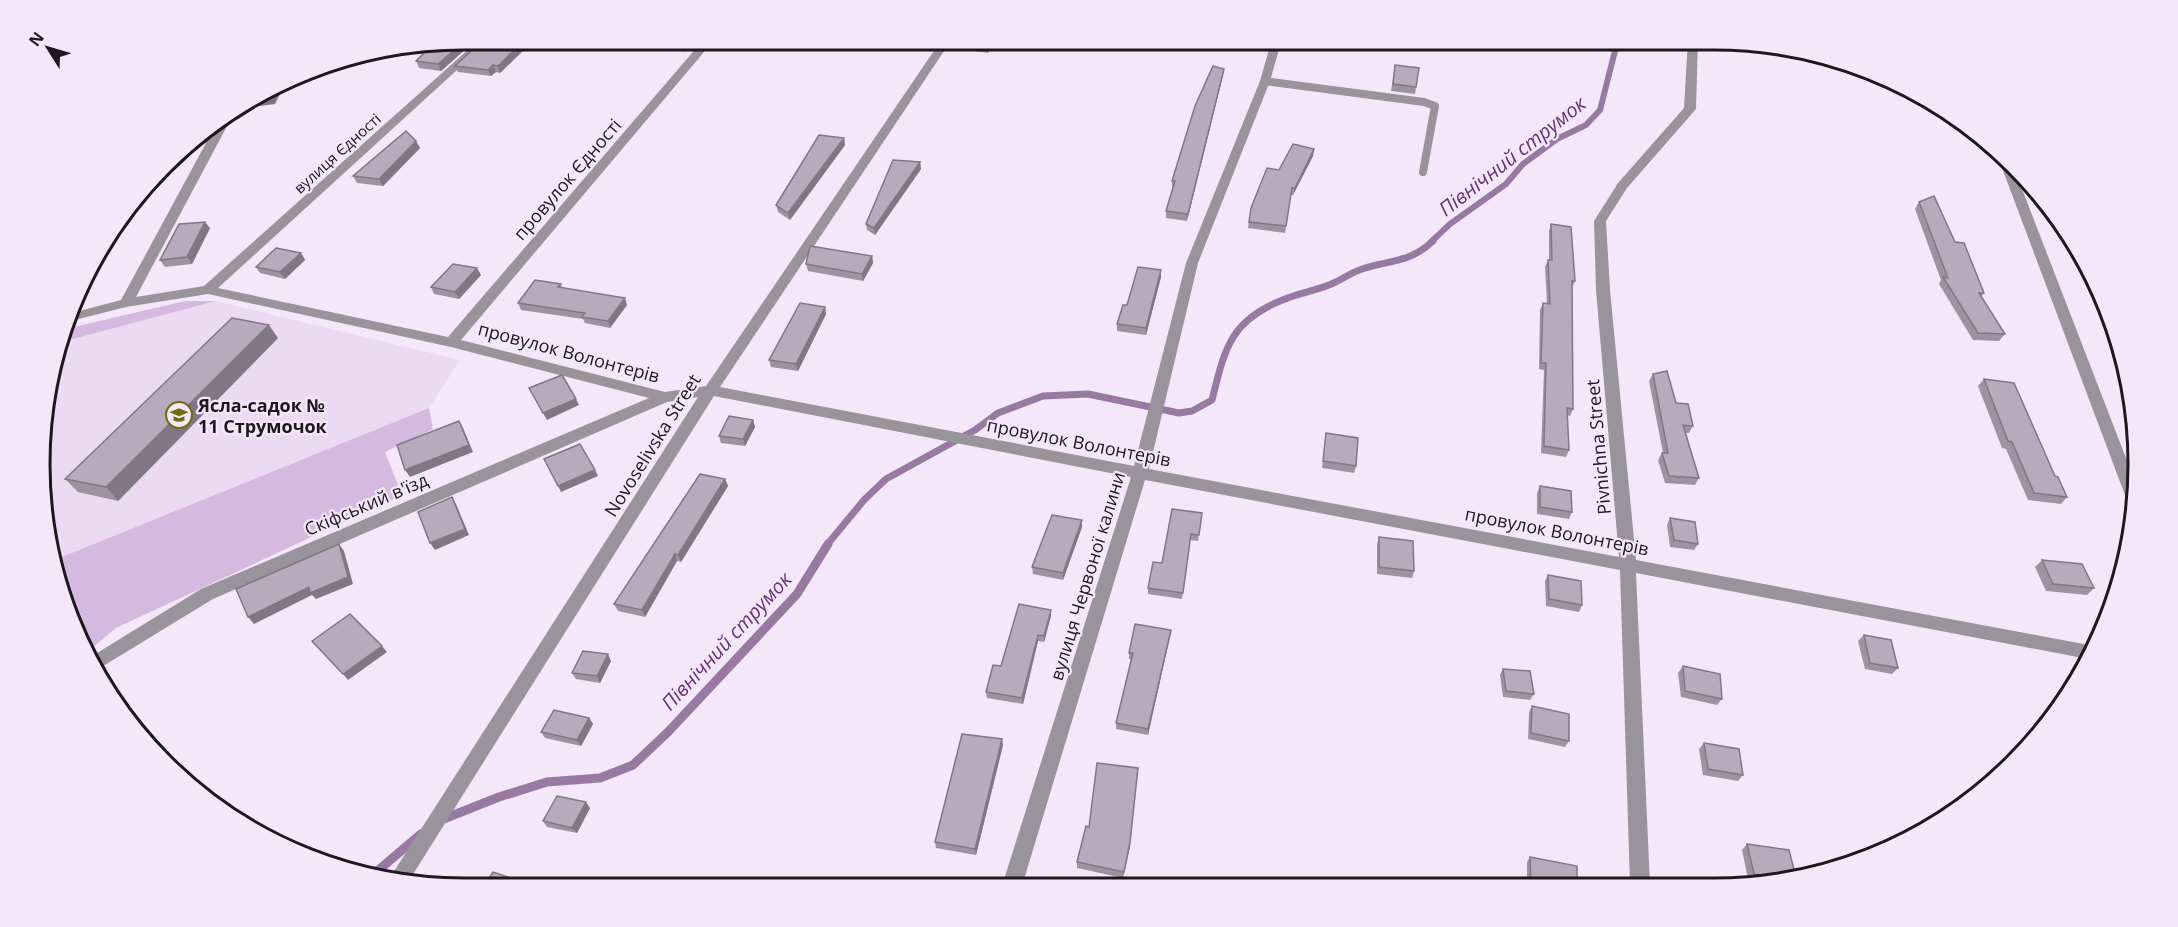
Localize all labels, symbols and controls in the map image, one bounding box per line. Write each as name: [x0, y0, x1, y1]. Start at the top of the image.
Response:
north arrow: [18, 18, 78, 78]
text: N: [23, 27, 49, 51]
water label: Північний струмок: [1433, 89, 1592, 222]
street label: вулиця Єдності: [289, 109, 385, 197]
street label: провулок Єдності: [508, 113, 626, 245]
street label: провулок Волонтерів: [476, 316, 662, 388]
street label: Novoselivska Street: [598, 369, 706, 521]
street label: Pivnichna Street: [1580, 378, 1616, 516]
place label: Ясла-садок № 11 Струмочок: [197, 393, 328, 438]
school or university icon: Ясла-садок № 11 Струмочок: [164, 400, 194, 430]
street label: провулок Волонтерів: [985, 412, 1173, 472]
street label: Скіфський в'їзд: [301, 467, 431, 541]
street label: вулиця Червоної калини: [1044, 469, 1130, 683]
street label: провулок Волонтерів: [1463, 501, 1651, 561]
water label: Північний струмок: [655, 565, 798, 716]

